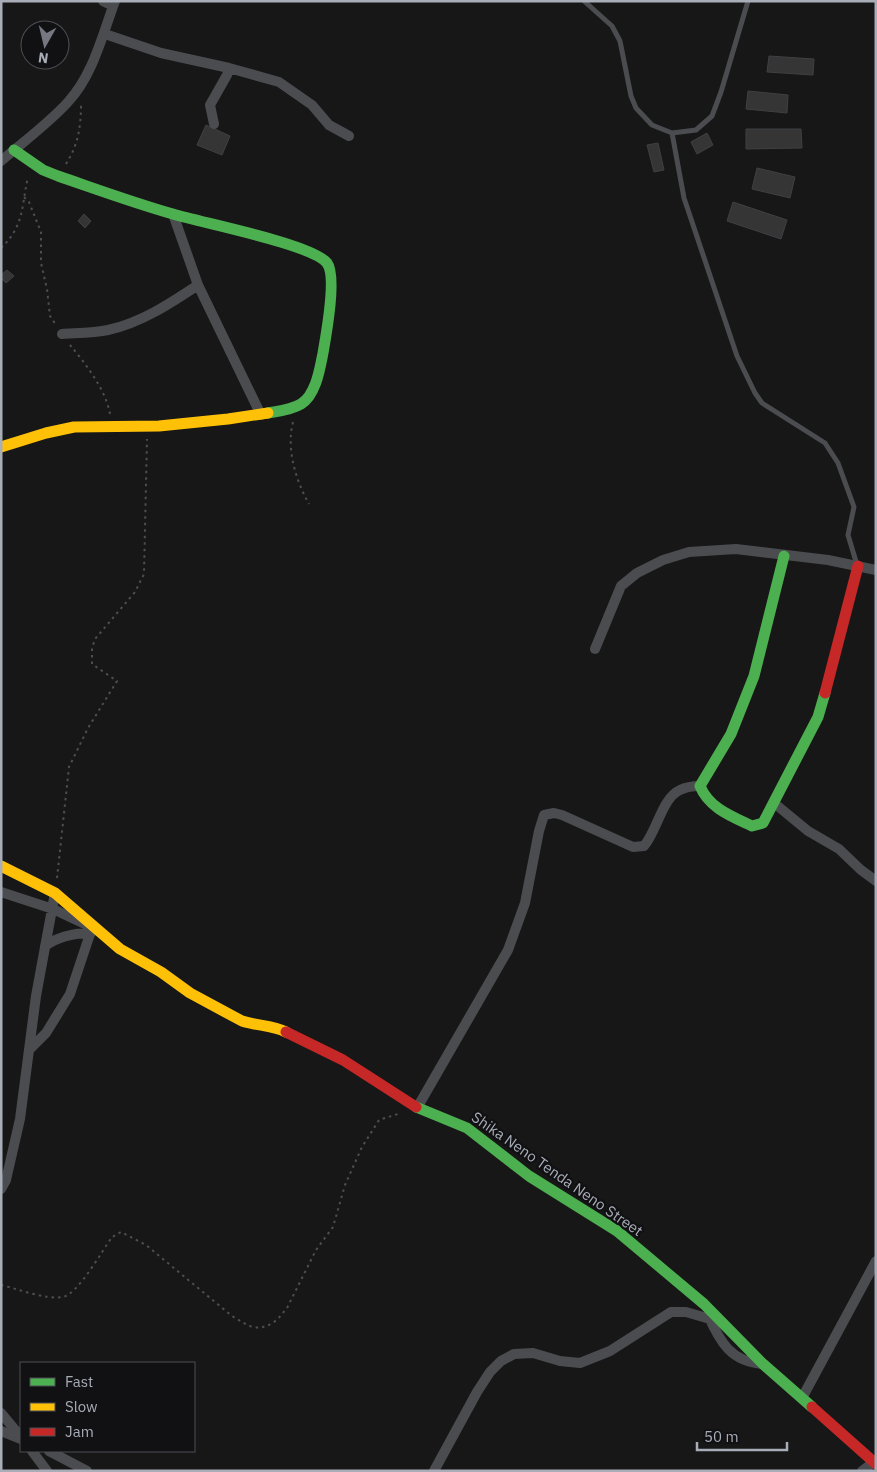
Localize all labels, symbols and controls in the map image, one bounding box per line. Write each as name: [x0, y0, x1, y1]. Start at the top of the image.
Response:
north arrow: [20, 20, 70, 70]
text: N: [37, 48, 49, 67]
street label: Shika Neno Tenda Neno Street: [468, 1107, 647, 1240]
legend: [20, 1362, 195, 1452]
text: Fast: [65, 1372, 93, 1391]
text: Slow: [65, 1397, 98, 1416]
scale bar: [697, 1420, 787, 1452]
text: Jam: [65, 1422, 94, 1441]
text: 50 m: [704, 1427, 739, 1446]

